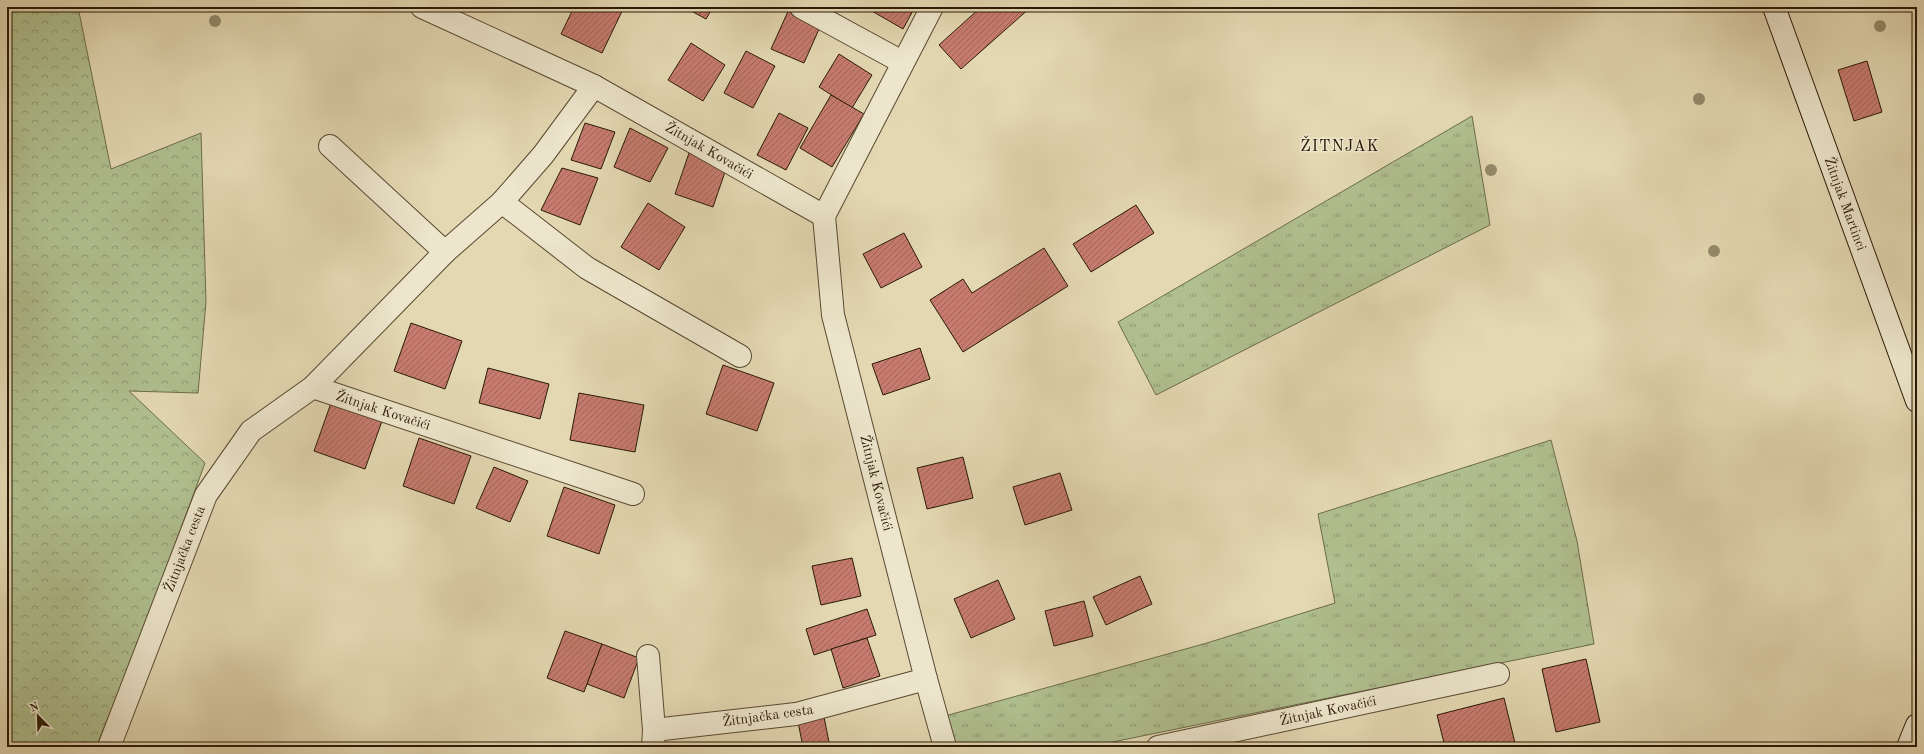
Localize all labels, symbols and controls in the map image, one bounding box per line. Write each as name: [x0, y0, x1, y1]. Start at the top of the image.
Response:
street label: Žitnjak Kovačići: [663, 118, 757, 182]
district label: ŽITNJAK: [1300, 135, 1380, 155]
street label: Žitnjak Martinci: [1822, 154, 1871, 253]
street label: Žitnjak Kovačići: [334, 386, 433, 433]
street label: Žitnjak Kovačići: [857, 433, 898, 533]
street label: Žitnjačka cesta: [159, 503, 208, 594]
street label: Žitnjak Kovačići: [1278, 691, 1378, 728]
north arrow: [18, 696, 58, 736]
street label: Žitnjačka cesta: [721, 700, 814, 729]
text: N: [29, 701, 41, 715]

